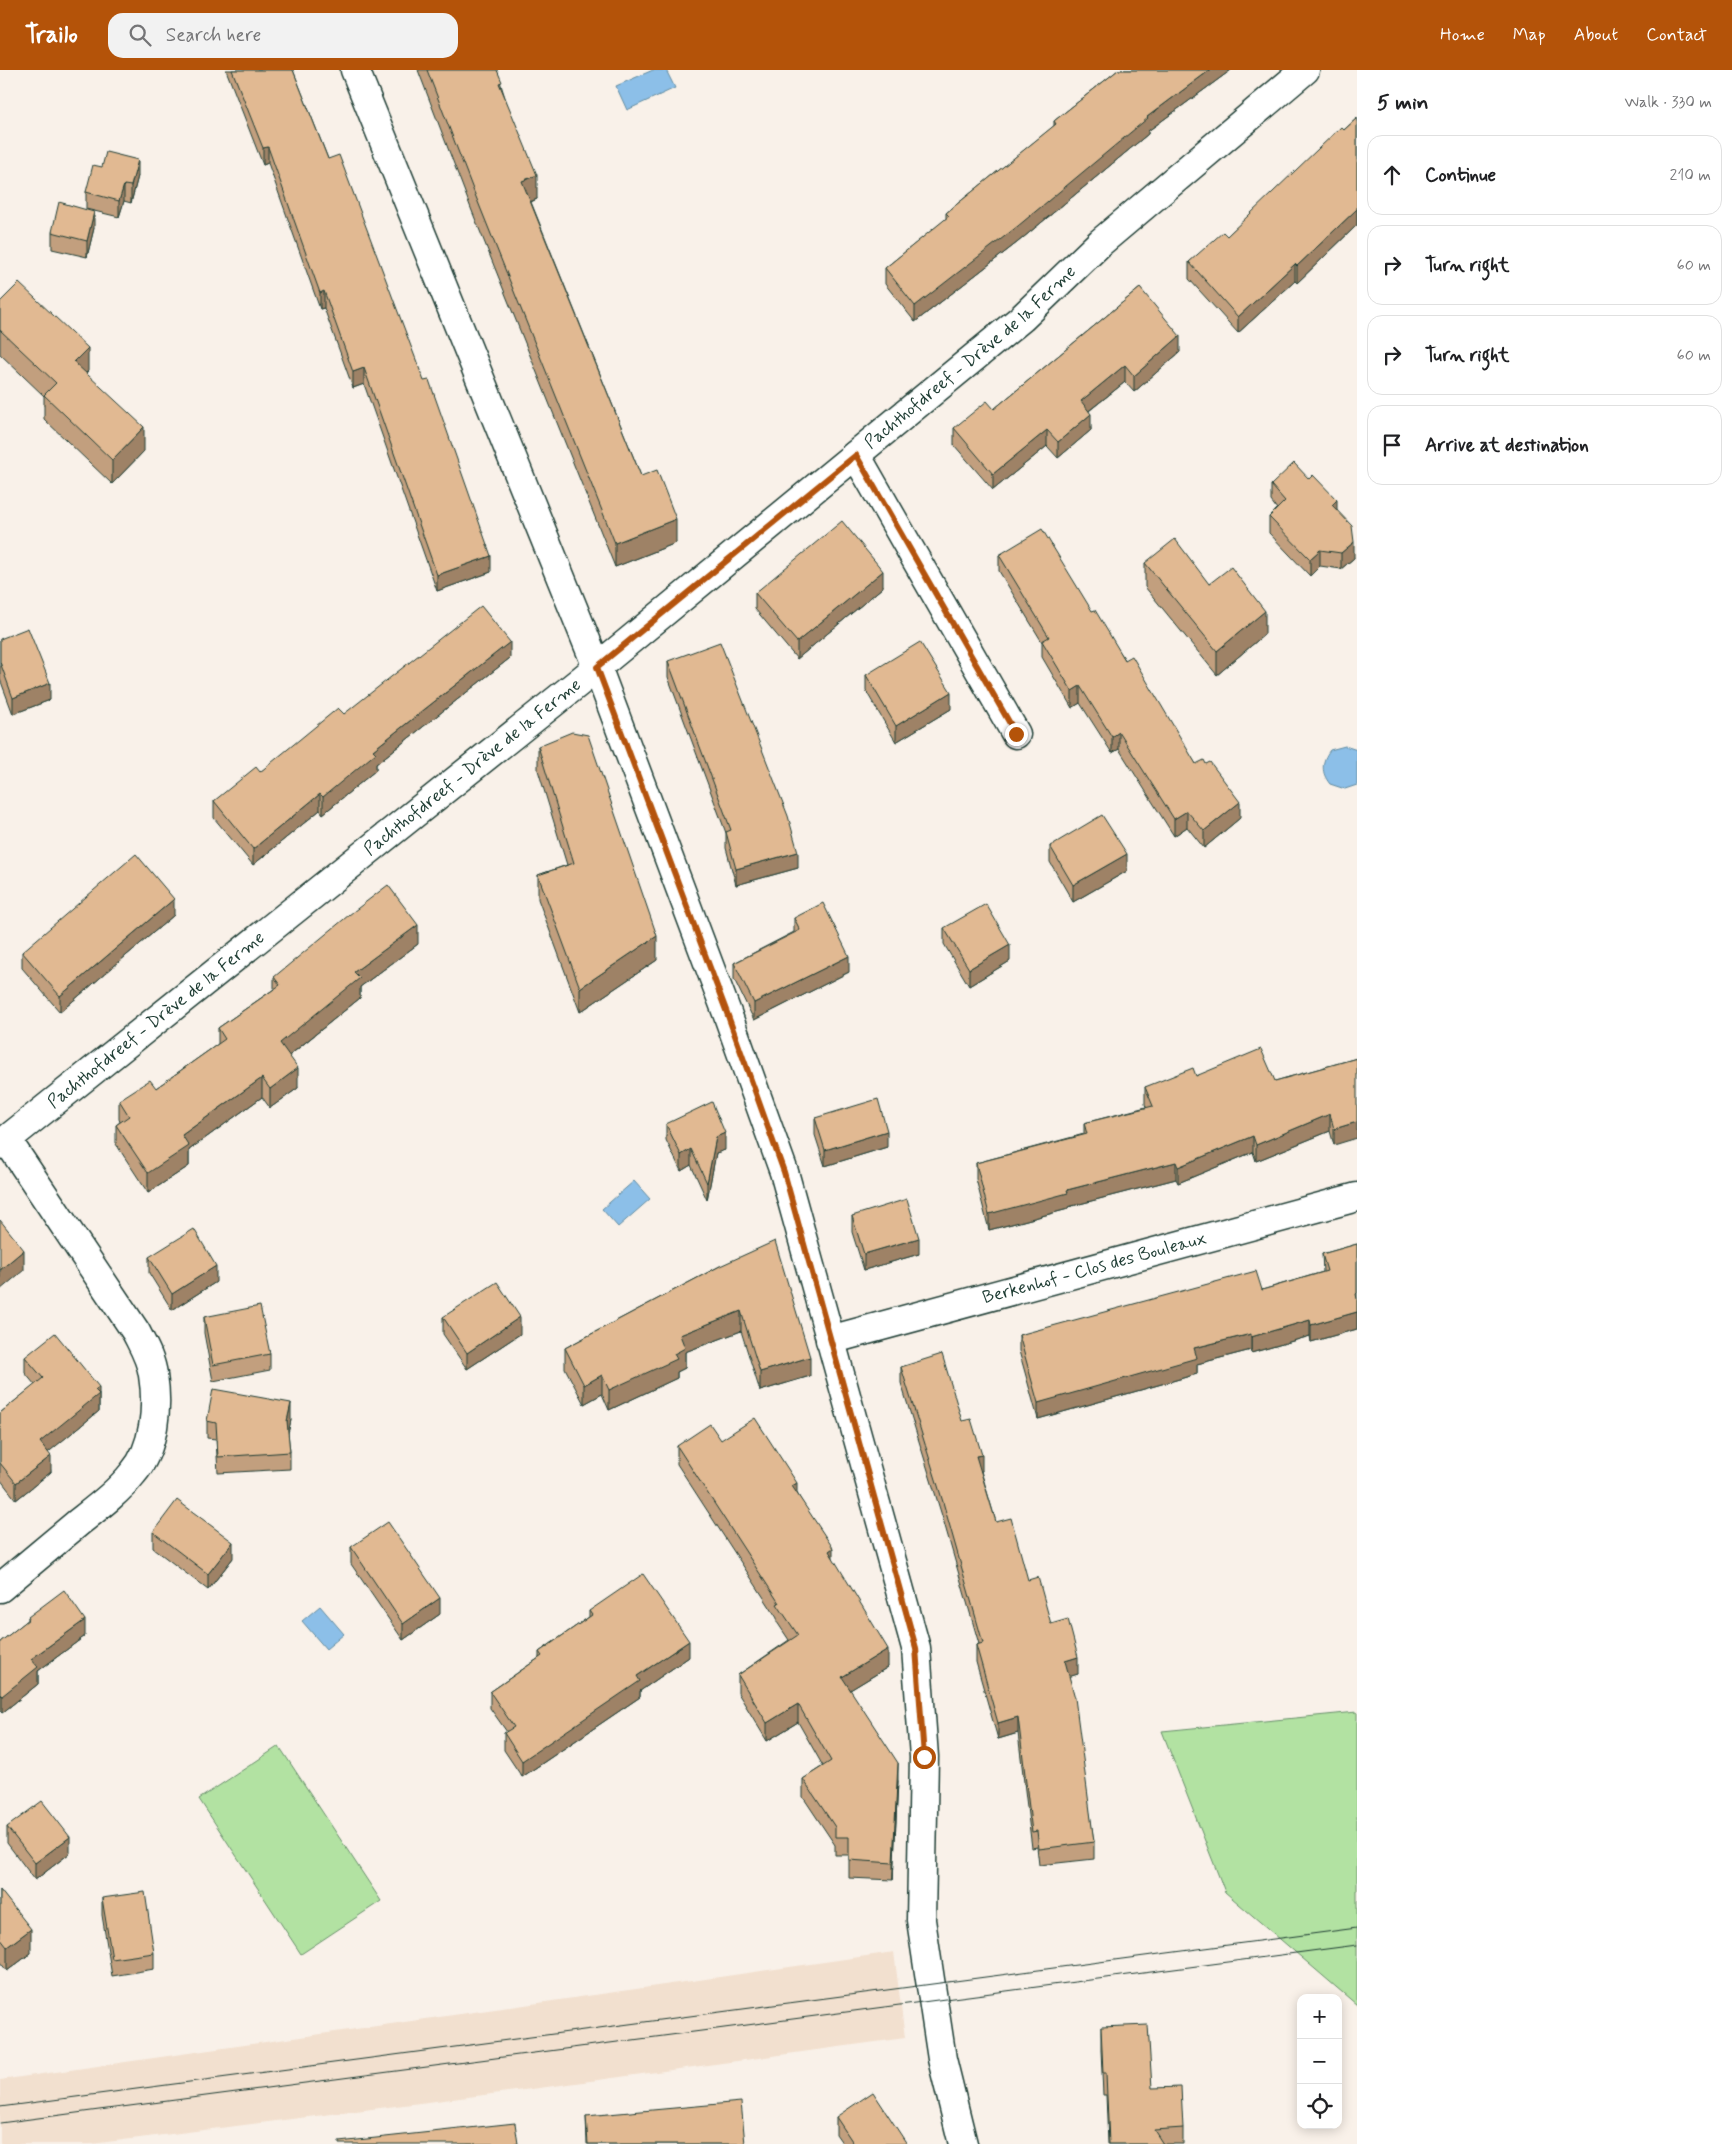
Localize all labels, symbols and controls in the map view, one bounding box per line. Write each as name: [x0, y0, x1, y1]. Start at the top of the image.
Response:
search box: [108, 13, 458, 58]
text: Trailo: [25, 20, 78, 51]
icon: search: [126, 21, 154, 49]
text: Search here: [166, 23, 261, 48]
text: Home: [1440, 23, 1485, 47]
text: Map: [1513, 23, 1546, 47]
text: About: [1574, 23, 1618, 47]
text: Contact: [1646, 23, 1707, 47]
text: 5 min: [1377, 89, 1429, 117]
text: Walk · 330 m: [1624, 92, 1712, 113]
icon: ahead: [1378, 161, 1406, 189]
text: Continue: [1425, 163, 1496, 188]
text: 210 m: [1670, 165, 1711, 186]
icon: right: [1378, 251, 1406, 279]
text: Turn right: [1425, 253, 1509, 278]
text: 60 m: [1677, 255, 1711, 276]
street label: Pachthofdreef - Drève de la Ferme: [859, 260, 1082, 455]
icon: right: [1378, 341, 1406, 369]
text: Turn right: [1425, 343, 1509, 368]
text: 60 m: [1677, 345, 1711, 366]
icon: arrive: [1378, 431, 1406, 459]
text: Arrive at destination: [1425, 433, 1589, 458]
street label: Pachthofdreef - Drève de la Ferme: [359, 673, 586, 861]
route end: [1005, 723, 1028, 746]
street label: Pachthofdreef - Drève de la Ferme: [43, 926, 270, 1114]
street label: Berkenhof - Clos des Bouleaux: [980, 1226, 1209, 1310]
route start: [913, 1746, 936, 1769]
map controls: [1297, 1994, 1342, 2129]
button: +: [1297, 1994, 1342, 2039]
button: −: [1297, 2039, 1342, 2084]
button: locate: [1297, 2084, 1342, 2129]

